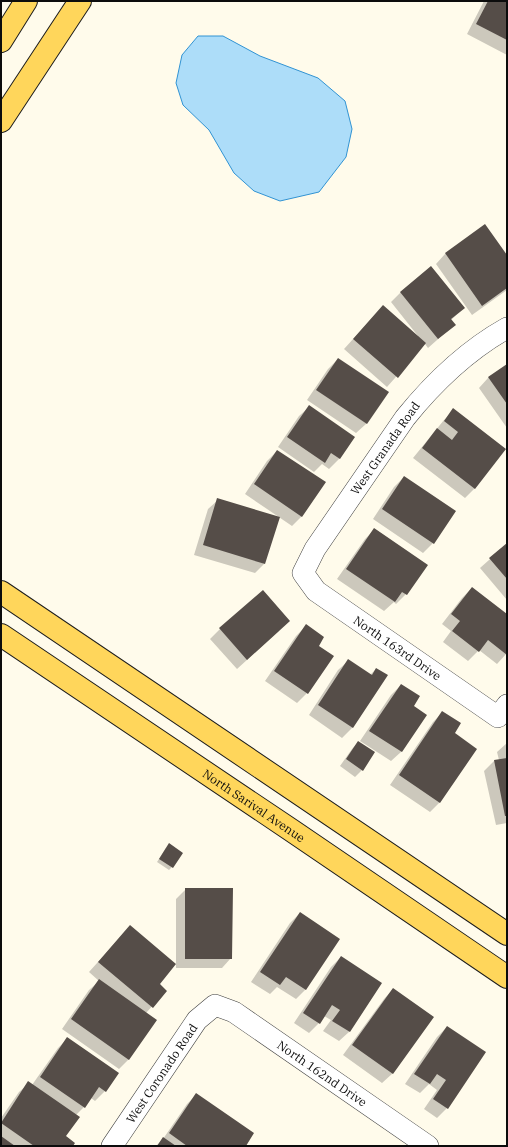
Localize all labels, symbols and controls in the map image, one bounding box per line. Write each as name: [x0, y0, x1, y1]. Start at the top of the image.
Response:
street label: West Granada Road: [347, 399, 423, 497]
street label: North 163rd Drive: [351, 612, 444, 683]
street label: North Sarival Avenue: [200, 765, 308, 845]
street label: West Coronado Road: [122, 1020, 200, 1126]
street label: North 162nd Drive: [275, 1037, 370, 1109]

